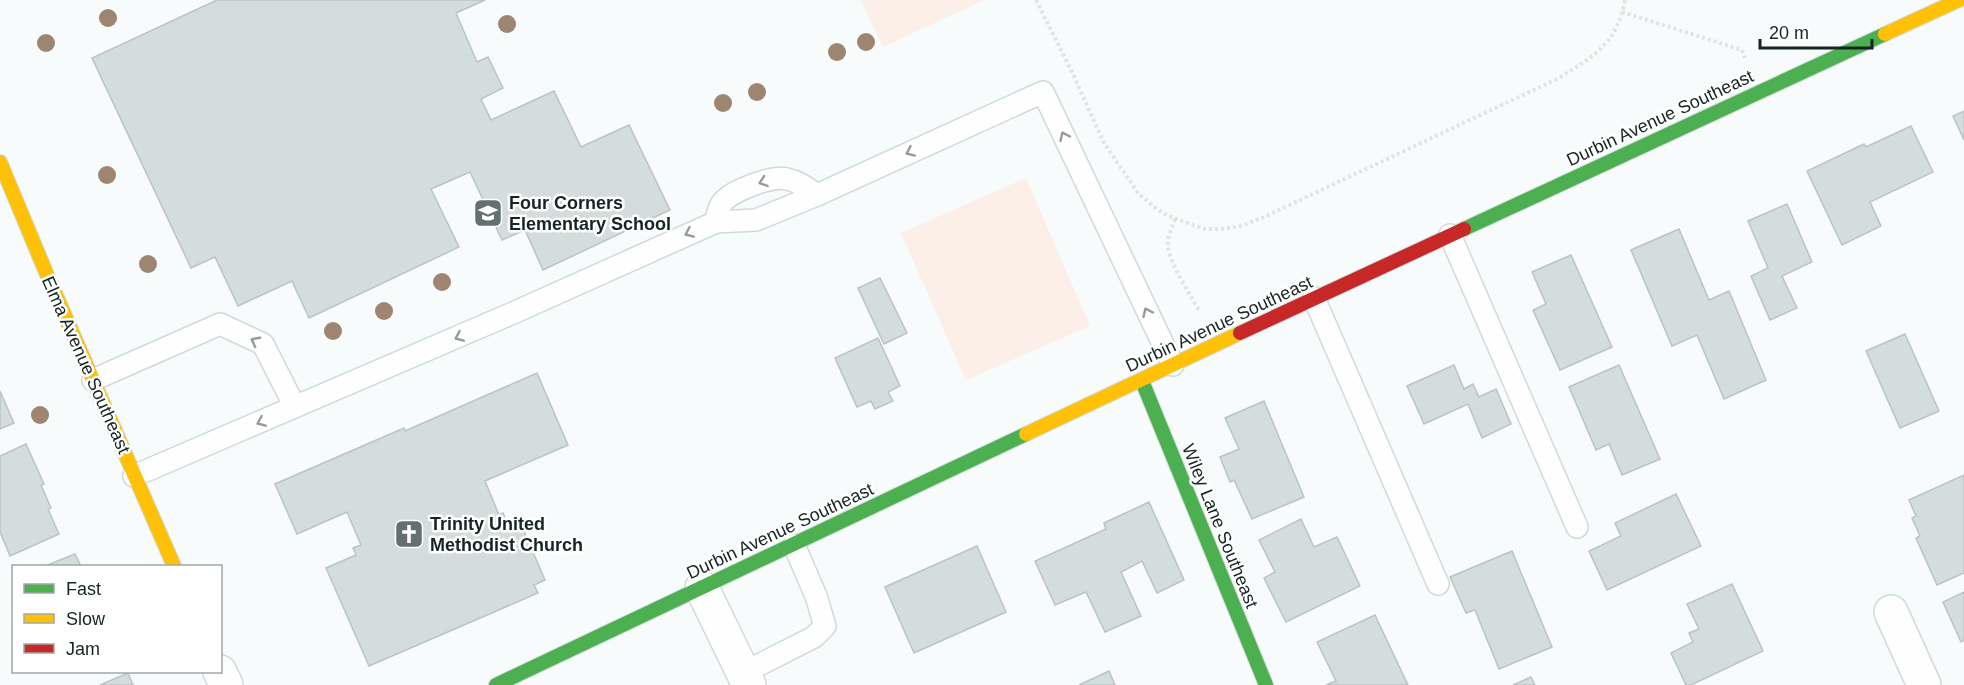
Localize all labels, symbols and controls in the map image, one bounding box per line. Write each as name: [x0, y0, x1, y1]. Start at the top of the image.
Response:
scale bar: [1760, 12, 1872, 50]
text: 20 m: [1769, 23, 1809, 43]
street label: Durbin Avenue Southeast: [1563, 66, 1757, 170]
one-way arrow: [1059, 131, 1071, 142]
one-way arrow: [905, 145, 916, 157]
one-way arrow: [758, 175, 769, 188]
place label: Four Corners Elementary School: [509, 193, 671, 234]
school or university icon: Four Corners Elementary School: [472, 197, 504, 229]
one-way arrow: [685, 226, 696, 238]
street label: Durbin Avenue Southeast: [1122, 272, 1316, 376]
street label: Elma Avenue Southeast: [38, 273, 134, 457]
one-way arrow: [1143, 307, 1155, 318]
one-way arrow: [455, 329, 466, 341]
one-way arrow: [251, 337, 261, 348]
one-way arrow: [256, 415, 267, 427]
street label: Wiley Lane Southeast: [1178, 441, 1262, 611]
street label: Durbin Avenue Southeast: [683, 479, 877, 583]
place label: Trinity United Methodist Church: [430, 514, 583, 555]
church icon: Trinity United Methodist Church: [393, 518, 425, 550]
legend: [12, 565, 222, 673]
text: Fast: [66, 579, 101, 599]
text: Slow: [66, 609, 106, 629]
text: Jam: [66, 639, 100, 659]

